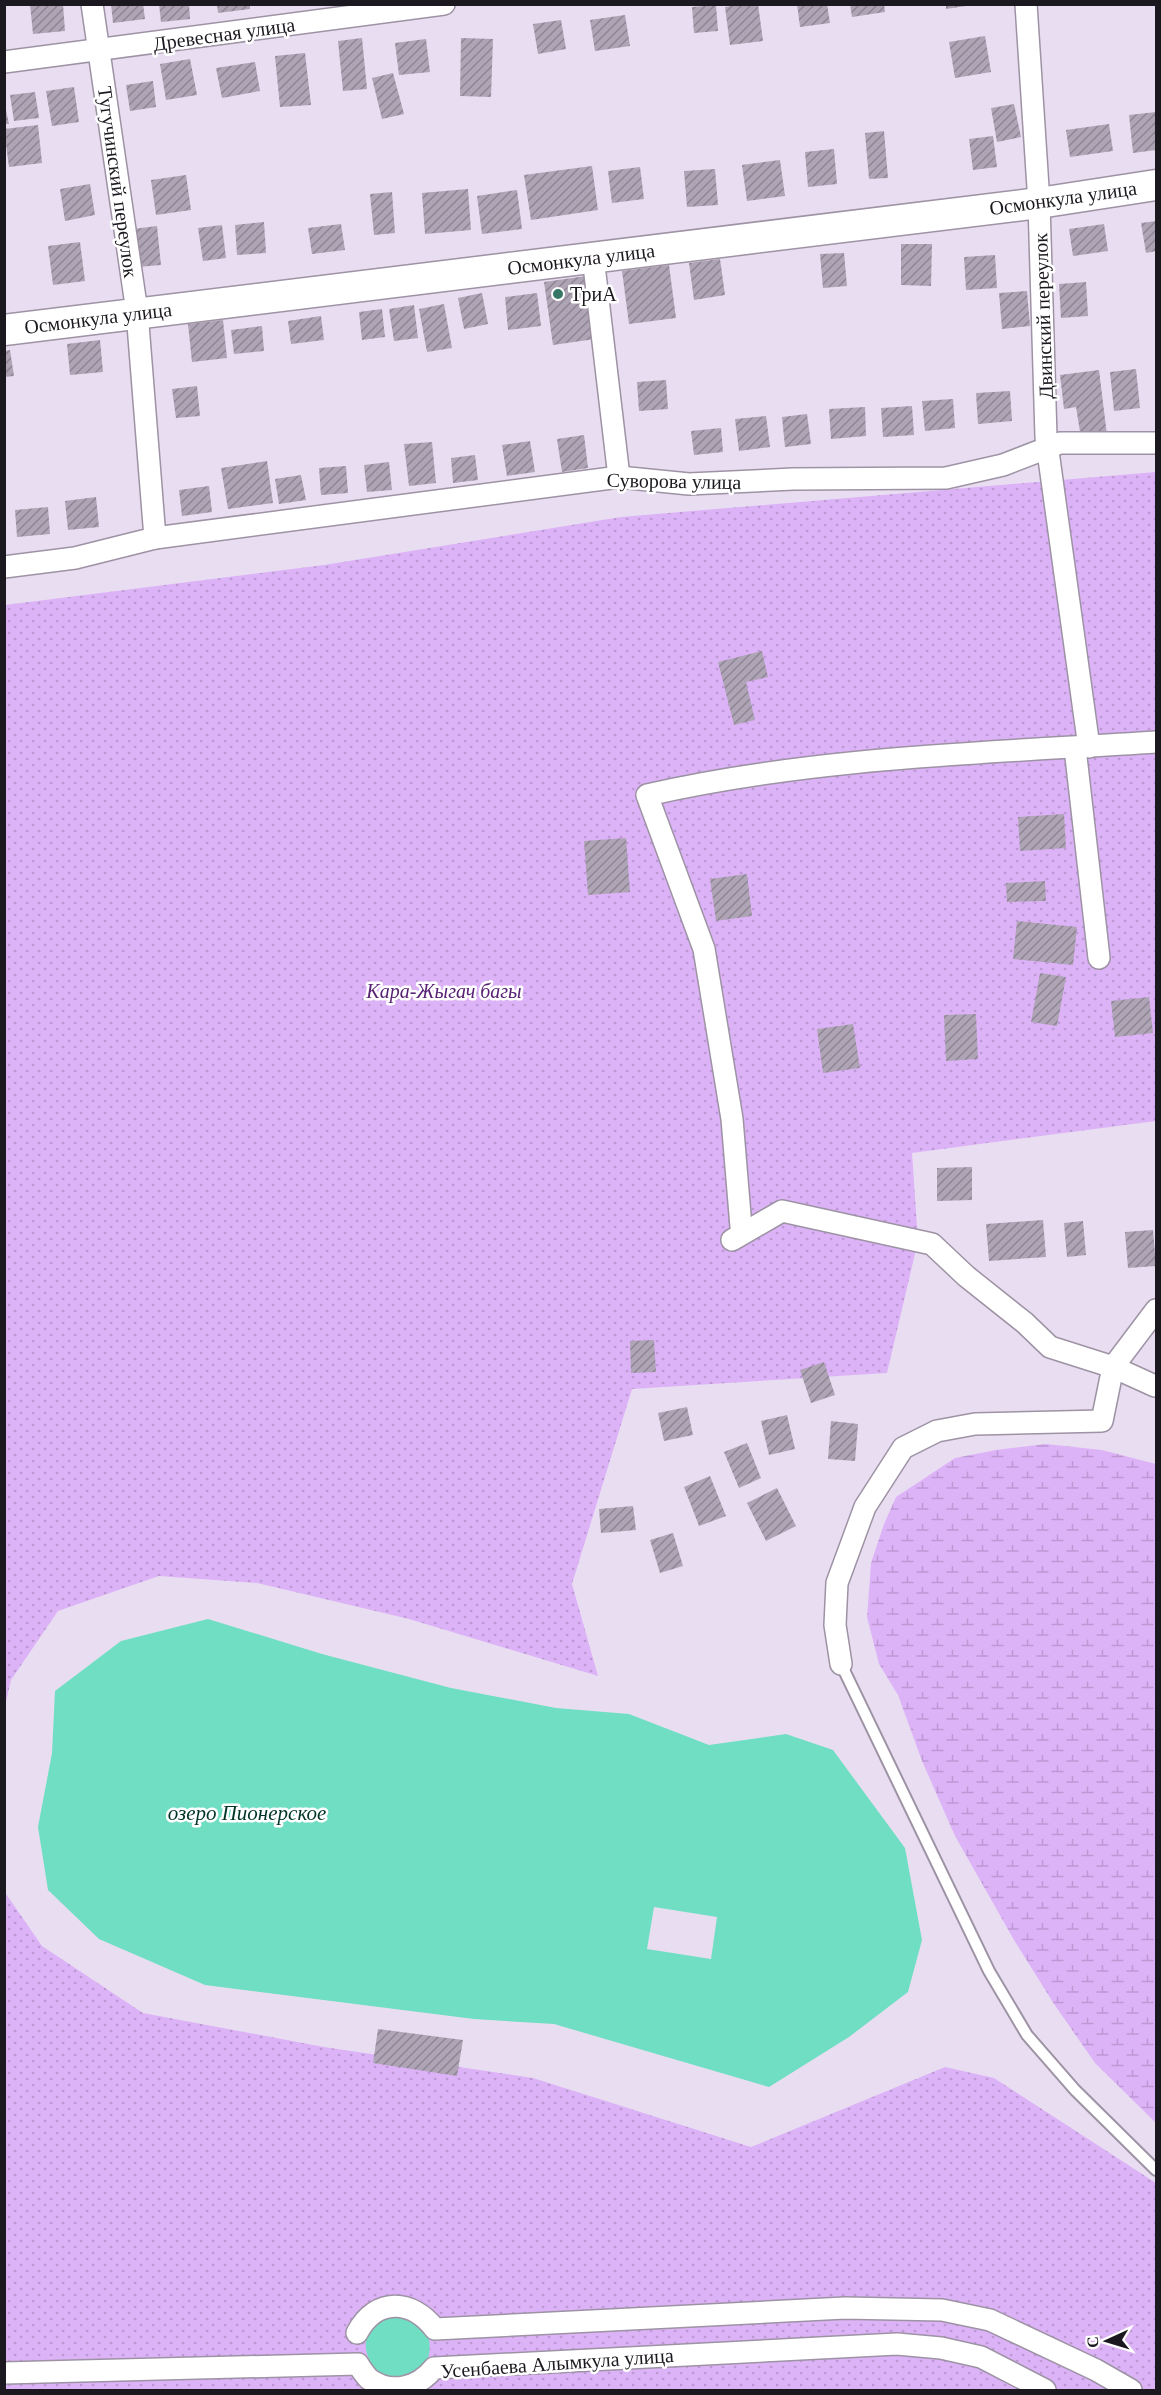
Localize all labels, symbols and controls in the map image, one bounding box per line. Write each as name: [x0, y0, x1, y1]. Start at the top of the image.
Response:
street label: Древесная улица: [152, 13, 297, 56]
street label: Тугучинский переулок: [93, 85, 142, 279]
street label: Осмонкула улица: [988, 177, 1138, 220]
street label: Двинский переулок: [1029, 232, 1058, 399]
street label: Осмонкула улица: [506, 239, 656, 280]
place label: ТриА: [570, 283, 617, 306]
marker: ТриА: [551, 287, 565, 301]
street label: Осмонкула улица: [23, 298, 173, 339]
street label: Суворова улица: [607, 469, 742, 494]
park label: Кара-Жыгач багы: [365, 980, 522, 1003]
water label: озеро Пионерское: [168, 1801, 326, 1825]
north arrow: [1077, 2311, 1137, 2371]
text: С: [1084, 2336, 1101, 2348]
street label: Усенбаева Алымкула улица: [440, 2344, 675, 2383]

